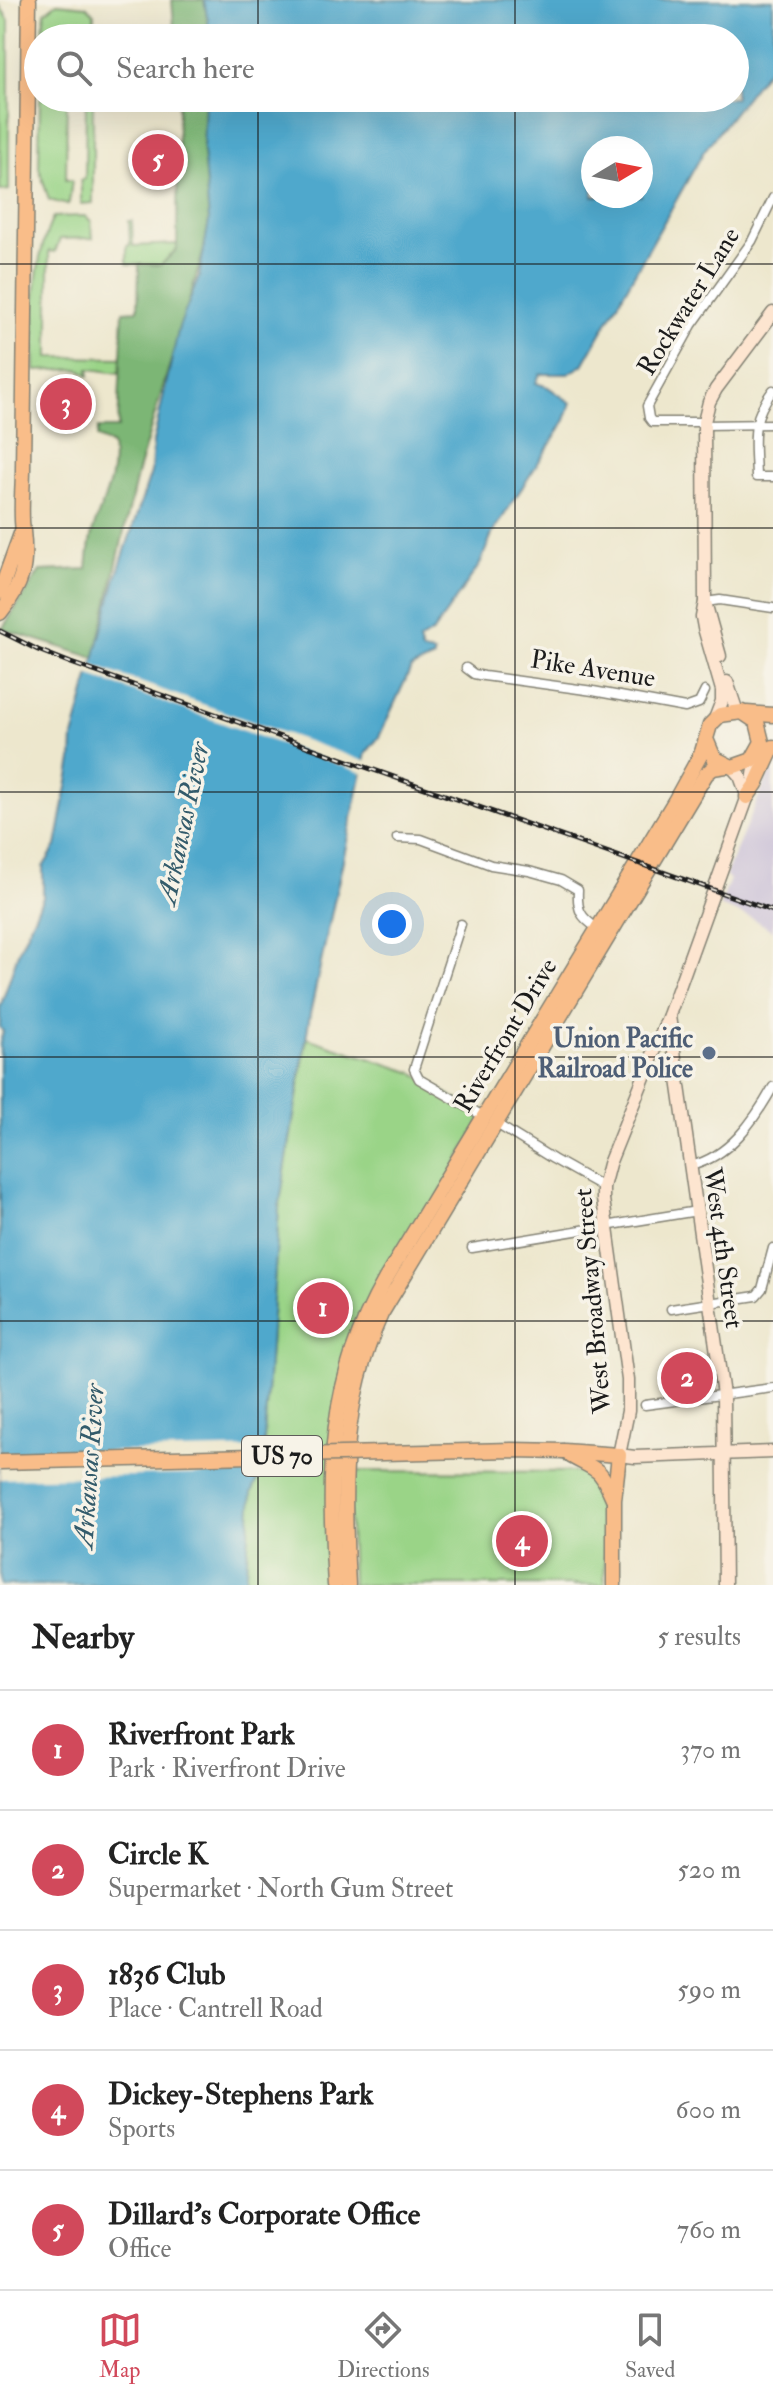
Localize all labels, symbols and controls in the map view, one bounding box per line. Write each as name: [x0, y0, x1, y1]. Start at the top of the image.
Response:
search box: [24, 24, 749, 112]
icon: search: [52, 46, 96, 90]
text: Search here: [116, 50, 255, 87]
pin: 5: [132, 130, 184, 190]
north arrow: [581, 136, 653, 208]
street label: Rockwater Lane: [631, 222, 747, 381]
pin: 3: [40, 374, 92, 434]
street label: Pike Avenue: [528, 643, 658, 695]
water label: Arkansas River: [149, 738, 218, 910]
your location: [372, 904, 412, 944]
street label: Riverfront Drive: [447, 953, 564, 1118]
place label: Union Pacific Railroad Police: [537, 1023, 693, 1085]
marker: Union Pacific Railroad Police: [700, 1044, 718, 1062]
street label: West 4th Street: [696, 1165, 750, 1331]
street label: West Broadway Street: [567, 1187, 619, 1416]
pin: 1: [297, 1278, 349, 1338]
pin: 2: [661, 1348, 713, 1408]
water label: Arkansas River: [66, 1381, 113, 1552]
road number: US 70: [242, 1436, 322, 1476]
pin: 4: [496, 1511, 548, 1571]
text: Nearby: [32, 1616, 134, 1659]
text: 5 results: [657, 1621, 741, 1653]
text: Riverfront Park: [108, 1716, 295, 1753]
text: 1: [53, 1734, 63, 1766]
text: 370 m: [680, 1734, 741, 1766]
text: Park · Riverfront Drive: [108, 1753, 346, 1785]
text: Circle K: [108, 1836, 208, 1873]
text: 2: [51, 1854, 65, 1886]
text: 520 m: [678, 1854, 741, 1886]
text: Supermarket · North Gum Street: [108, 1873, 453, 1905]
text: 1836 Club: [108, 1956, 225, 1993]
text: 3: [53, 1974, 63, 2006]
text: 590 m: [677, 1974, 741, 2006]
text: Place · Cantrell Road: [108, 1993, 323, 2025]
text: Dickey-Stephens Park: [108, 2076, 374, 2113]
text: 4: [51, 2094, 65, 2126]
text: 600 m: [676, 2094, 741, 2126]
text: Sports: [108, 2113, 175, 2145]
text: Dillard's Corporate Office: [108, 2196, 420, 2233]
text: 5: [52, 2214, 64, 2246]
text: 760 m: [677, 2214, 741, 2246]
text: Office: [108, 2233, 171, 2265]
tab: Map: [98, 2308, 142, 2384]
tab: Directions: [337, 2308, 430, 2384]
tab: Saved: [625, 2308, 675, 2384]

